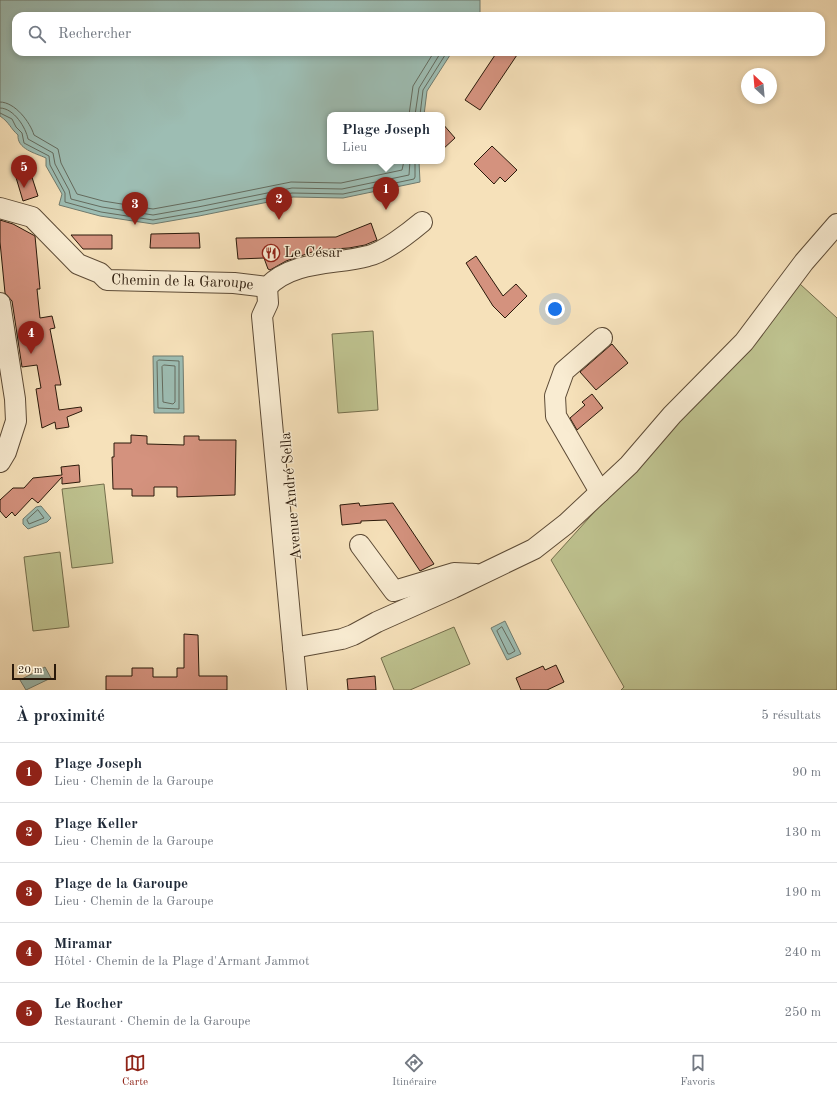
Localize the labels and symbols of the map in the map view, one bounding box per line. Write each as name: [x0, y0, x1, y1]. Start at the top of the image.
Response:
north arrow: [741, 68, 777, 104]
pin: 5: [11, 155, 37, 188]
pin: 1: [373, 177, 399, 210]
pin: 2: [266, 187, 292, 220]
pin: 3: [122, 192, 148, 225]
restaurant icon: Le César: [261, 243, 281, 263]
place label: Le César: [284, 246, 342, 261]
street label: Chemin de la Garoupe: [111, 273, 254, 293]
your location: [545, 299, 565, 319]
pin: 4: [18, 321, 44, 354]
street label: Avenue André Sella: [279, 431, 305, 561]
scale bar: [12, 662, 56, 681]

